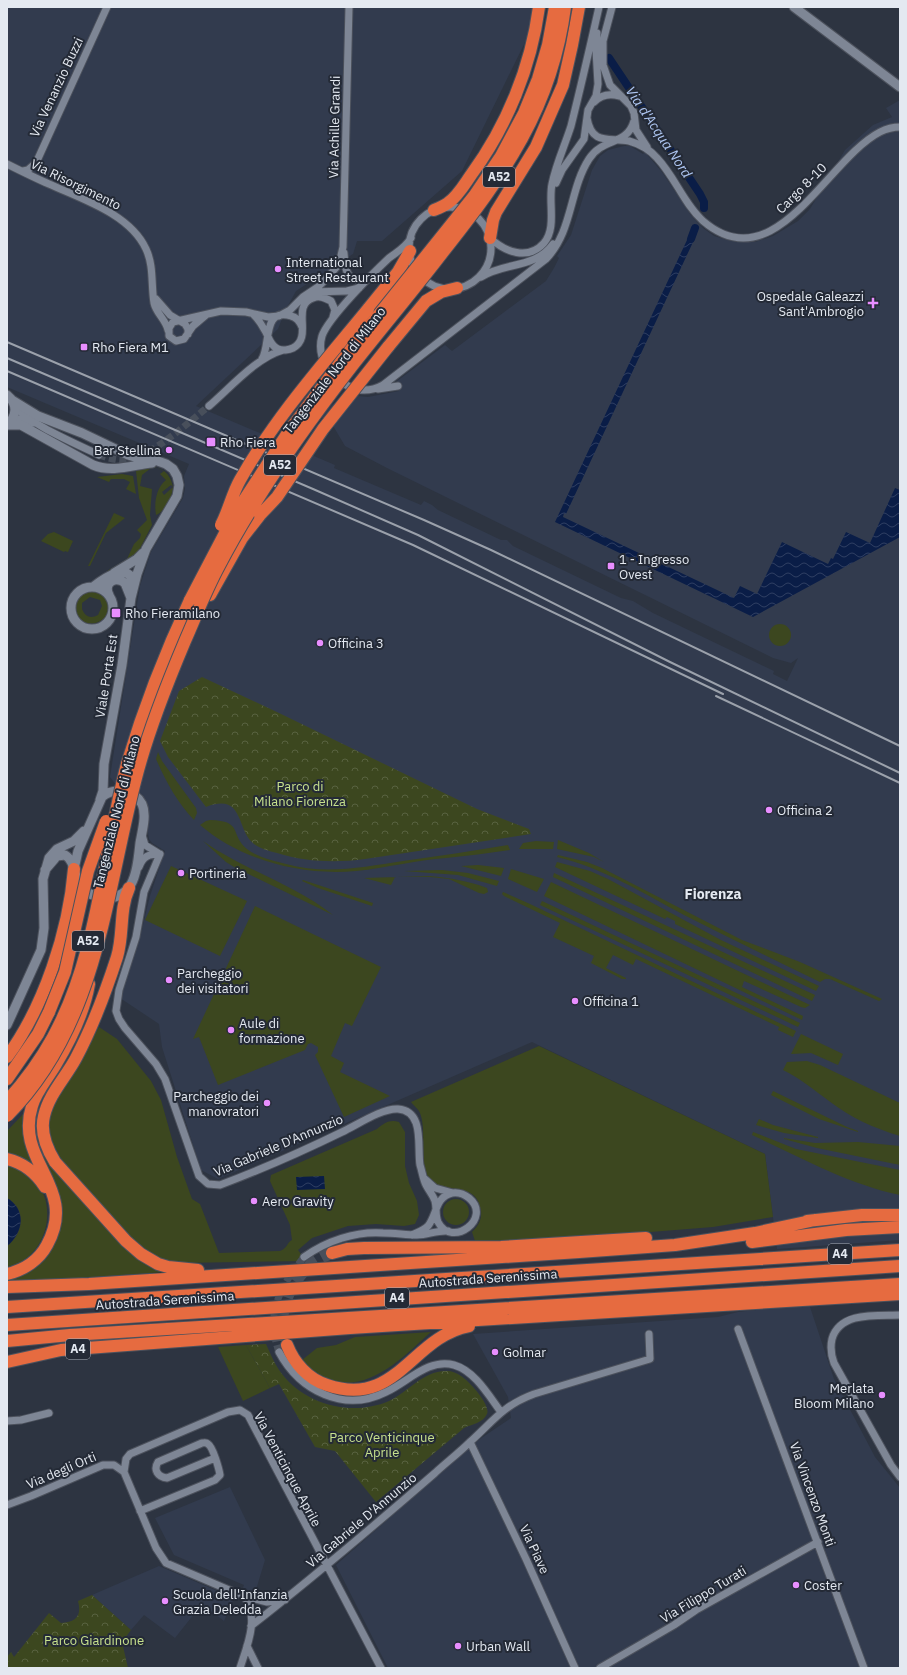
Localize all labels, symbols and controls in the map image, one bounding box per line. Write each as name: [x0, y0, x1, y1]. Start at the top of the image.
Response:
street label: Via Venanzio Buzzi: [26, 35, 87, 140]
street label: Via Achille Grandi: [325, 75, 344, 179]
water label: Via d'Acqua Nord: [622, 83, 697, 182]
street label: Via Risorgimento: [28, 155, 124, 214]
street label: Cargo 8-10: [772, 159, 831, 217]
road number: A52: [483, 167, 515, 187]
place label: International Street Restaurant: [286, 254, 389, 286]
marker: International Street Restaurant: [273, 264, 283, 274]
place label: Ospedale Galeazzi Sant'Ambrogio: [757, 288, 864, 320]
marker: Ospedale Galeazzi Sant'Ambrogio: [867, 297, 879, 309]
street label: Tangenziale Nord di Milano: [279, 303, 389, 437]
place label: Rho Fiera M1: [92, 339, 169, 356]
marker: Rho Fiera M1: [79, 342, 89, 352]
place label: Rho Fiera: [220, 434, 275, 451]
marker: Rho Fiera: [205, 436, 217, 448]
place label: Bar Stellina: [94, 442, 161, 459]
marker: Bar Stellina: [164, 445, 174, 455]
road number: A52: [264, 455, 296, 475]
place label: 1 - Ingresso Ovest: [619, 551, 689, 583]
marker: 1 - Ingresso Ovest: [606, 561, 616, 571]
place label: Rho Fieramilano: [125, 605, 220, 622]
marker: Rho Fieramilano: [110, 607, 122, 619]
street label: Viale Porta Est: [91, 633, 122, 719]
place label: Officina 3: [328, 635, 384, 652]
marker: Officina 3: [315, 638, 325, 648]
street label: Tangenziale Nord di Milano: [89, 734, 144, 890]
park label: Parco di Milano Fiorenza: [254, 778, 346, 810]
place label: Officina 2: [777, 802, 833, 819]
marker: Officina 2: [764, 805, 774, 815]
place label: Portineria: [189, 865, 246, 882]
marker: Portineria: [176, 868, 186, 878]
district label: Fiorenza: [684, 885, 742, 903]
road number: A52: [72, 931, 104, 951]
place label: Parcheggio dei visitatori: [177, 965, 249, 997]
marker: Parcheggio dei visitatori: [164, 975, 174, 985]
place label: Officina 1: [583, 993, 639, 1010]
marker: Officina 1: [570, 996, 580, 1006]
place label: Aule di formazione: [239, 1015, 305, 1047]
marker: Aule di formazione: [226, 1025, 236, 1035]
place label: Parcheggio dei manovratori: [173, 1088, 259, 1120]
marker: Parcheggio dei manovratori: [262, 1098, 272, 1108]
street label: Via Gabriele D'Annunzio: [211, 1110, 346, 1180]
place label: Aero Gravity: [262, 1193, 334, 1210]
marker: Aero Gravity: [249, 1196, 259, 1206]
road number: A4: [828, 1244, 852, 1264]
street label: Autostrada Serenissima: [418, 1265, 558, 1292]
street label: Autostrada Serenissima: [95, 1287, 235, 1314]
road number: A4: [385, 1288, 409, 1308]
road number: A4: [66, 1339, 90, 1359]
place label: Golmar: [503, 1344, 546, 1361]
marker: Golmar: [490, 1347, 500, 1357]
place label: Merlata Bloom Milano: [794, 1380, 874, 1412]
marker: Merlata Bloom Milano: [877, 1390, 887, 1400]
street label: Via Venticinque Aprile: [250, 1409, 325, 1530]
park label: Parco Venticinque Aprile: [329, 1429, 435, 1461]
street label: Via Vincenzo Monti: [786, 1440, 839, 1549]
street label: Via degli Orti: [24, 1448, 99, 1493]
street label: Via Gabriele D'Annunzio: [303, 1469, 420, 1572]
street label: Via Piave: [516, 1522, 553, 1577]
street label: Via Filippo Turati: [657, 1562, 749, 1627]
place label: Coster: [804, 1577, 842, 1594]
marker: Coster: [791, 1580, 801, 1590]
place label: Scuola dell'Infanzia Grazia Deledda: [173, 1586, 288, 1618]
marker: Scuola dell'Infanzia Grazia Deledda: [160, 1596, 170, 1606]
park label: Parco Giardinone: [44, 1632, 144, 1649]
place label: Urban Wall: [466, 1638, 530, 1655]
marker: Urban Wall: [453, 1641, 463, 1651]

